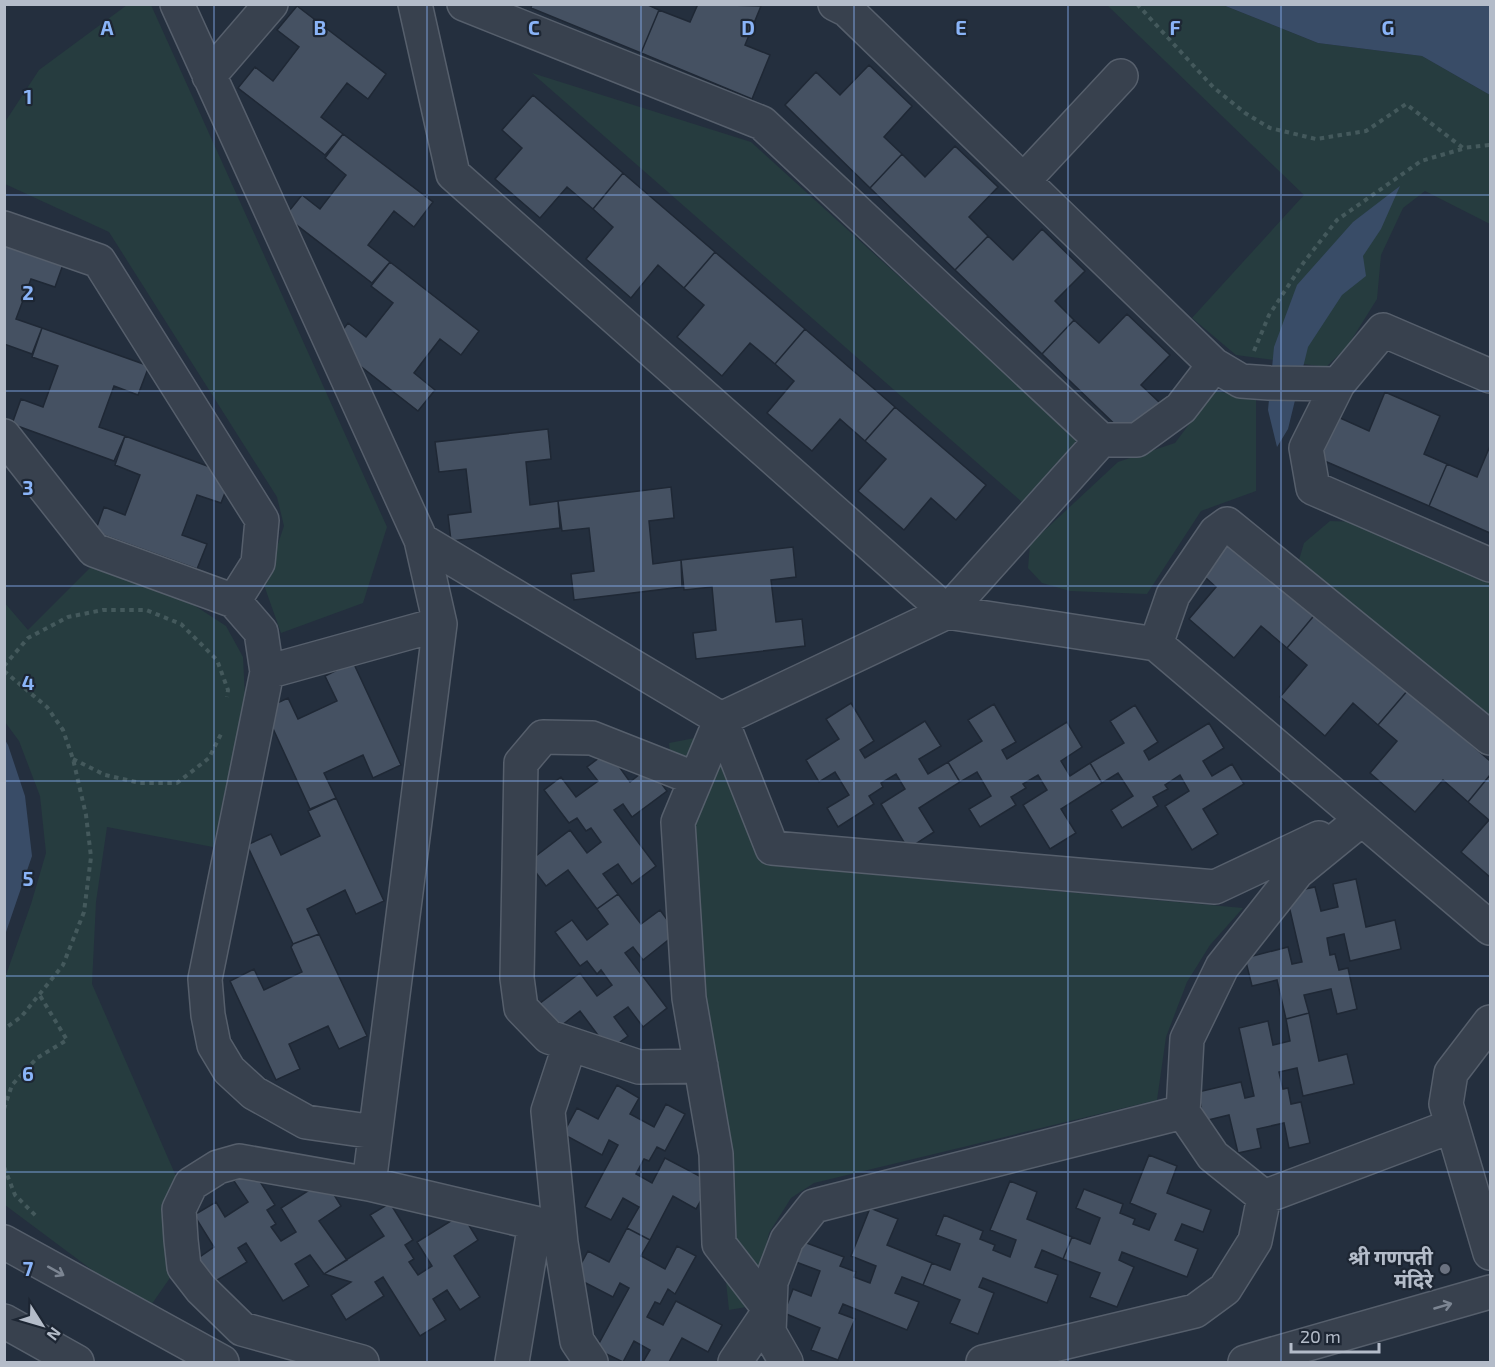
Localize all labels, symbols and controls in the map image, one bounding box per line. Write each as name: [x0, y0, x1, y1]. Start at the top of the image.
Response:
text: A: [100, 15, 114, 39]
text: B: [314, 15, 326, 39]
text: C: [528, 15, 540, 39]
text: D: [741, 15, 755, 39]
text: E: [955, 15, 967, 39]
text: F: [1169, 15, 1181, 39]
text: G: [1382, 15, 1394, 39]
text: 1: [24, 84, 32, 108]
text: 2: [22, 280, 34, 304]
text: 3: [22, 475, 34, 499]
text: 4: [22, 670, 35, 694]
text: 5: [22, 866, 34, 890]
text: 6: [22, 1061, 34, 1085]
place label: श्री गणपती मंदिरे: [1348, 1245, 1434, 1292]
text: 7: [23, 1256, 34, 1280]
marker: श्री गणपती मंदिरे: [1438, 1262, 1452, 1276]
one-way arrow: [47, 1265, 64, 1277]
north arrow: [12, 1295, 72, 1355]
one-way arrow: [1433, 1299, 1452, 1311]
scale bar: [1291, 1316, 1380, 1354]
text: N: [43, 1324, 65, 1345]
text: 20 m: [1300, 1325, 1341, 1347]

